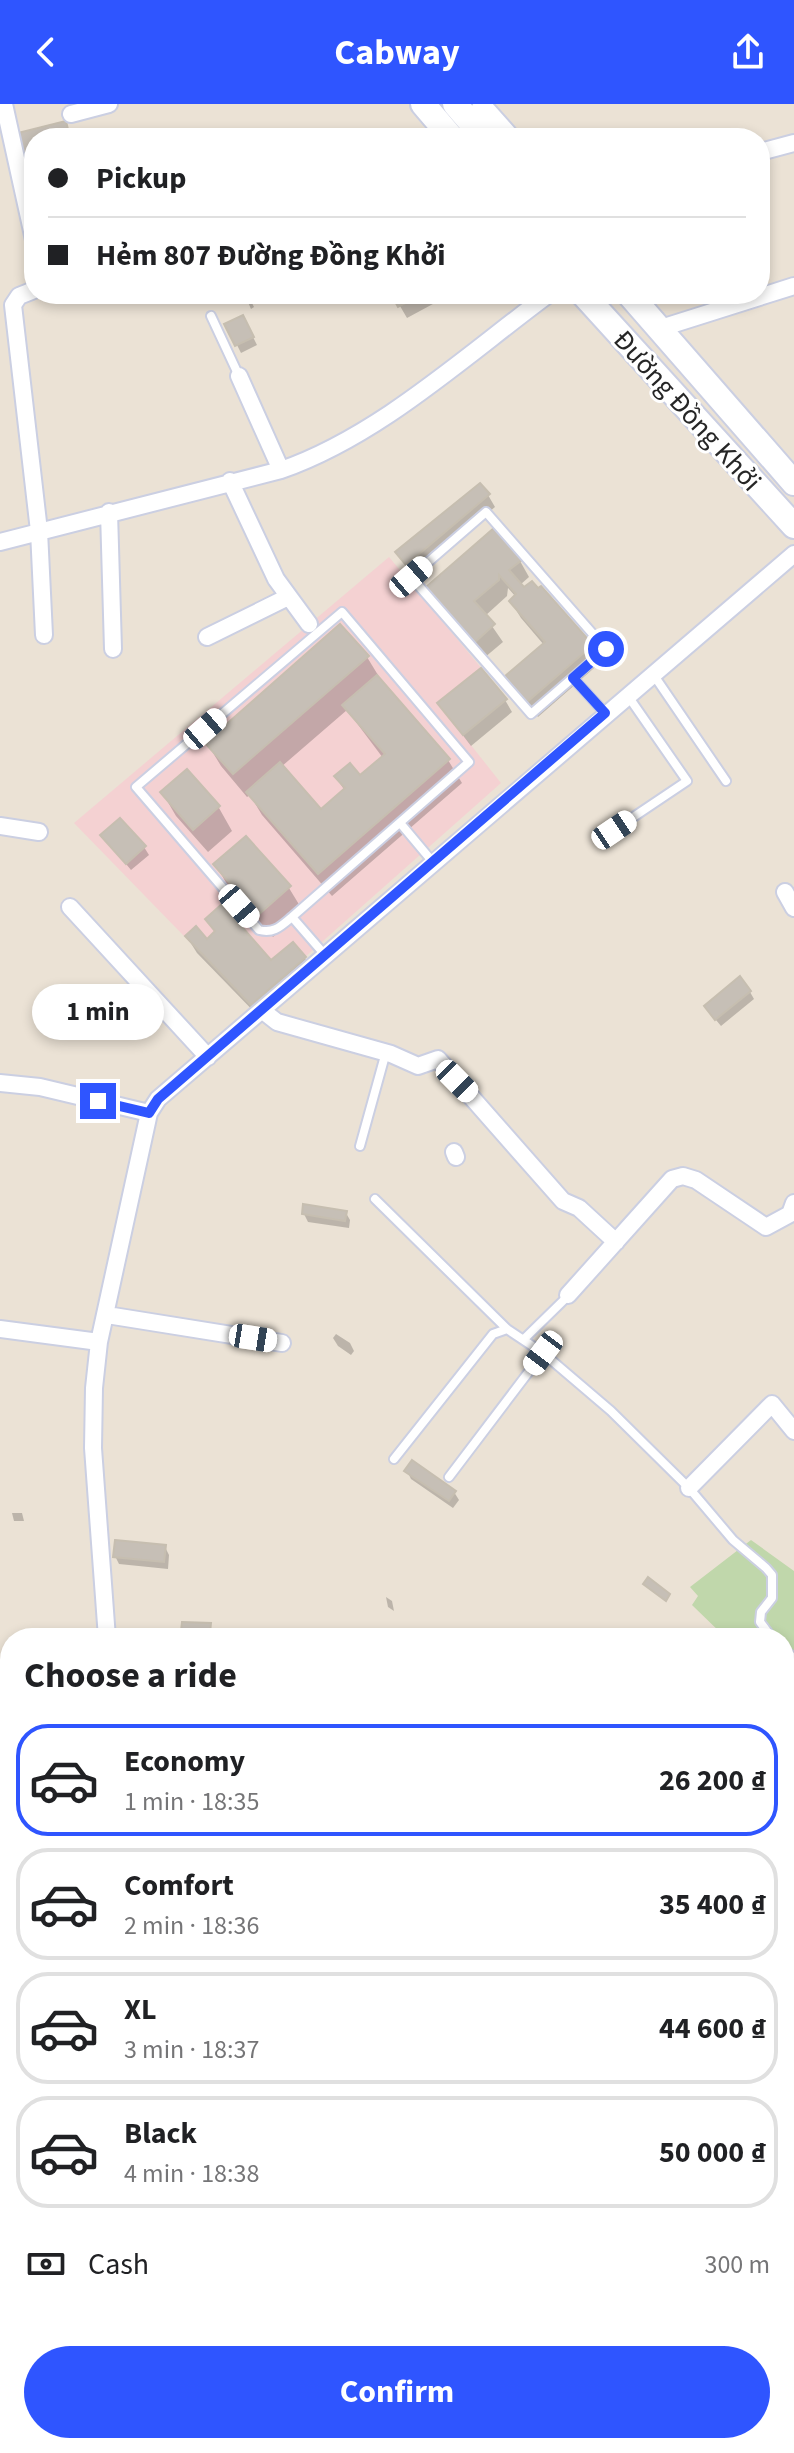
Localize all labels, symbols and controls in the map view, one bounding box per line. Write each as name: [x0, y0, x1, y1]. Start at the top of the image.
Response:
text: Cabway: [334, 27, 460, 78]
icon: back: [24, 30, 68, 74]
icon: share: [726, 30, 770, 74]
text: Pickup: [96, 157, 186, 200]
text: Hẻm 807 Đường Đồng Khởi: [96, 234, 445, 277]
street label: Đường Đồng Khởi: [604, 321, 771, 500]
car: [385, 552, 437, 602]
route start: [588, 631, 624, 667]
car: [179, 704, 231, 754]
car: [587, 807, 641, 853]
car: [214, 880, 264, 932]
callout: 1 min: [32, 985, 164, 1041]
text: 1 min: [66, 993, 130, 1030]
car: [432, 1056, 482, 1106]
route end: [80, 1083, 116, 1119]
car: [227, 1322, 279, 1354]
car: [519, 1327, 567, 1379]
text: Choose a ride: [24, 1650, 237, 1701]
text: Economy: [124, 1740, 245, 1783]
icon: car: [28, 1744, 100, 1816]
text: 26 200 ₫: [659, 1759, 766, 1802]
text: 1 min · 18:35: [124, 1783, 259, 1820]
text: Comfort: [124, 1864, 234, 1907]
icon: car: [28, 1868, 100, 1940]
text: 35 400 ₫: [659, 1883, 766, 1926]
text: 2 min · 18:36: [124, 1907, 259, 1944]
text: XL: [124, 1988, 157, 2031]
icon: car: [28, 1992, 100, 2064]
text: 44 600 ₫: [659, 2007, 766, 2050]
text: 3 min · 18:37: [124, 2031, 259, 2068]
text: Black: [124, 2112, 197, 2155]
icon: car: [28, 2116, 100, 2188]
text: 50 000 ₫: [659, 2131, 766, 2174]
text: 4 min · 18:38: [124, 2155, 259, 2192]
icon: cash: [24, 2242, 68, 2286]
text: Cash: [88, 2243, 149, 2286]
text: 300 m: [704, 2246, 770, 2283]
button: Confirm: [24, 2346, 770, 2438]

